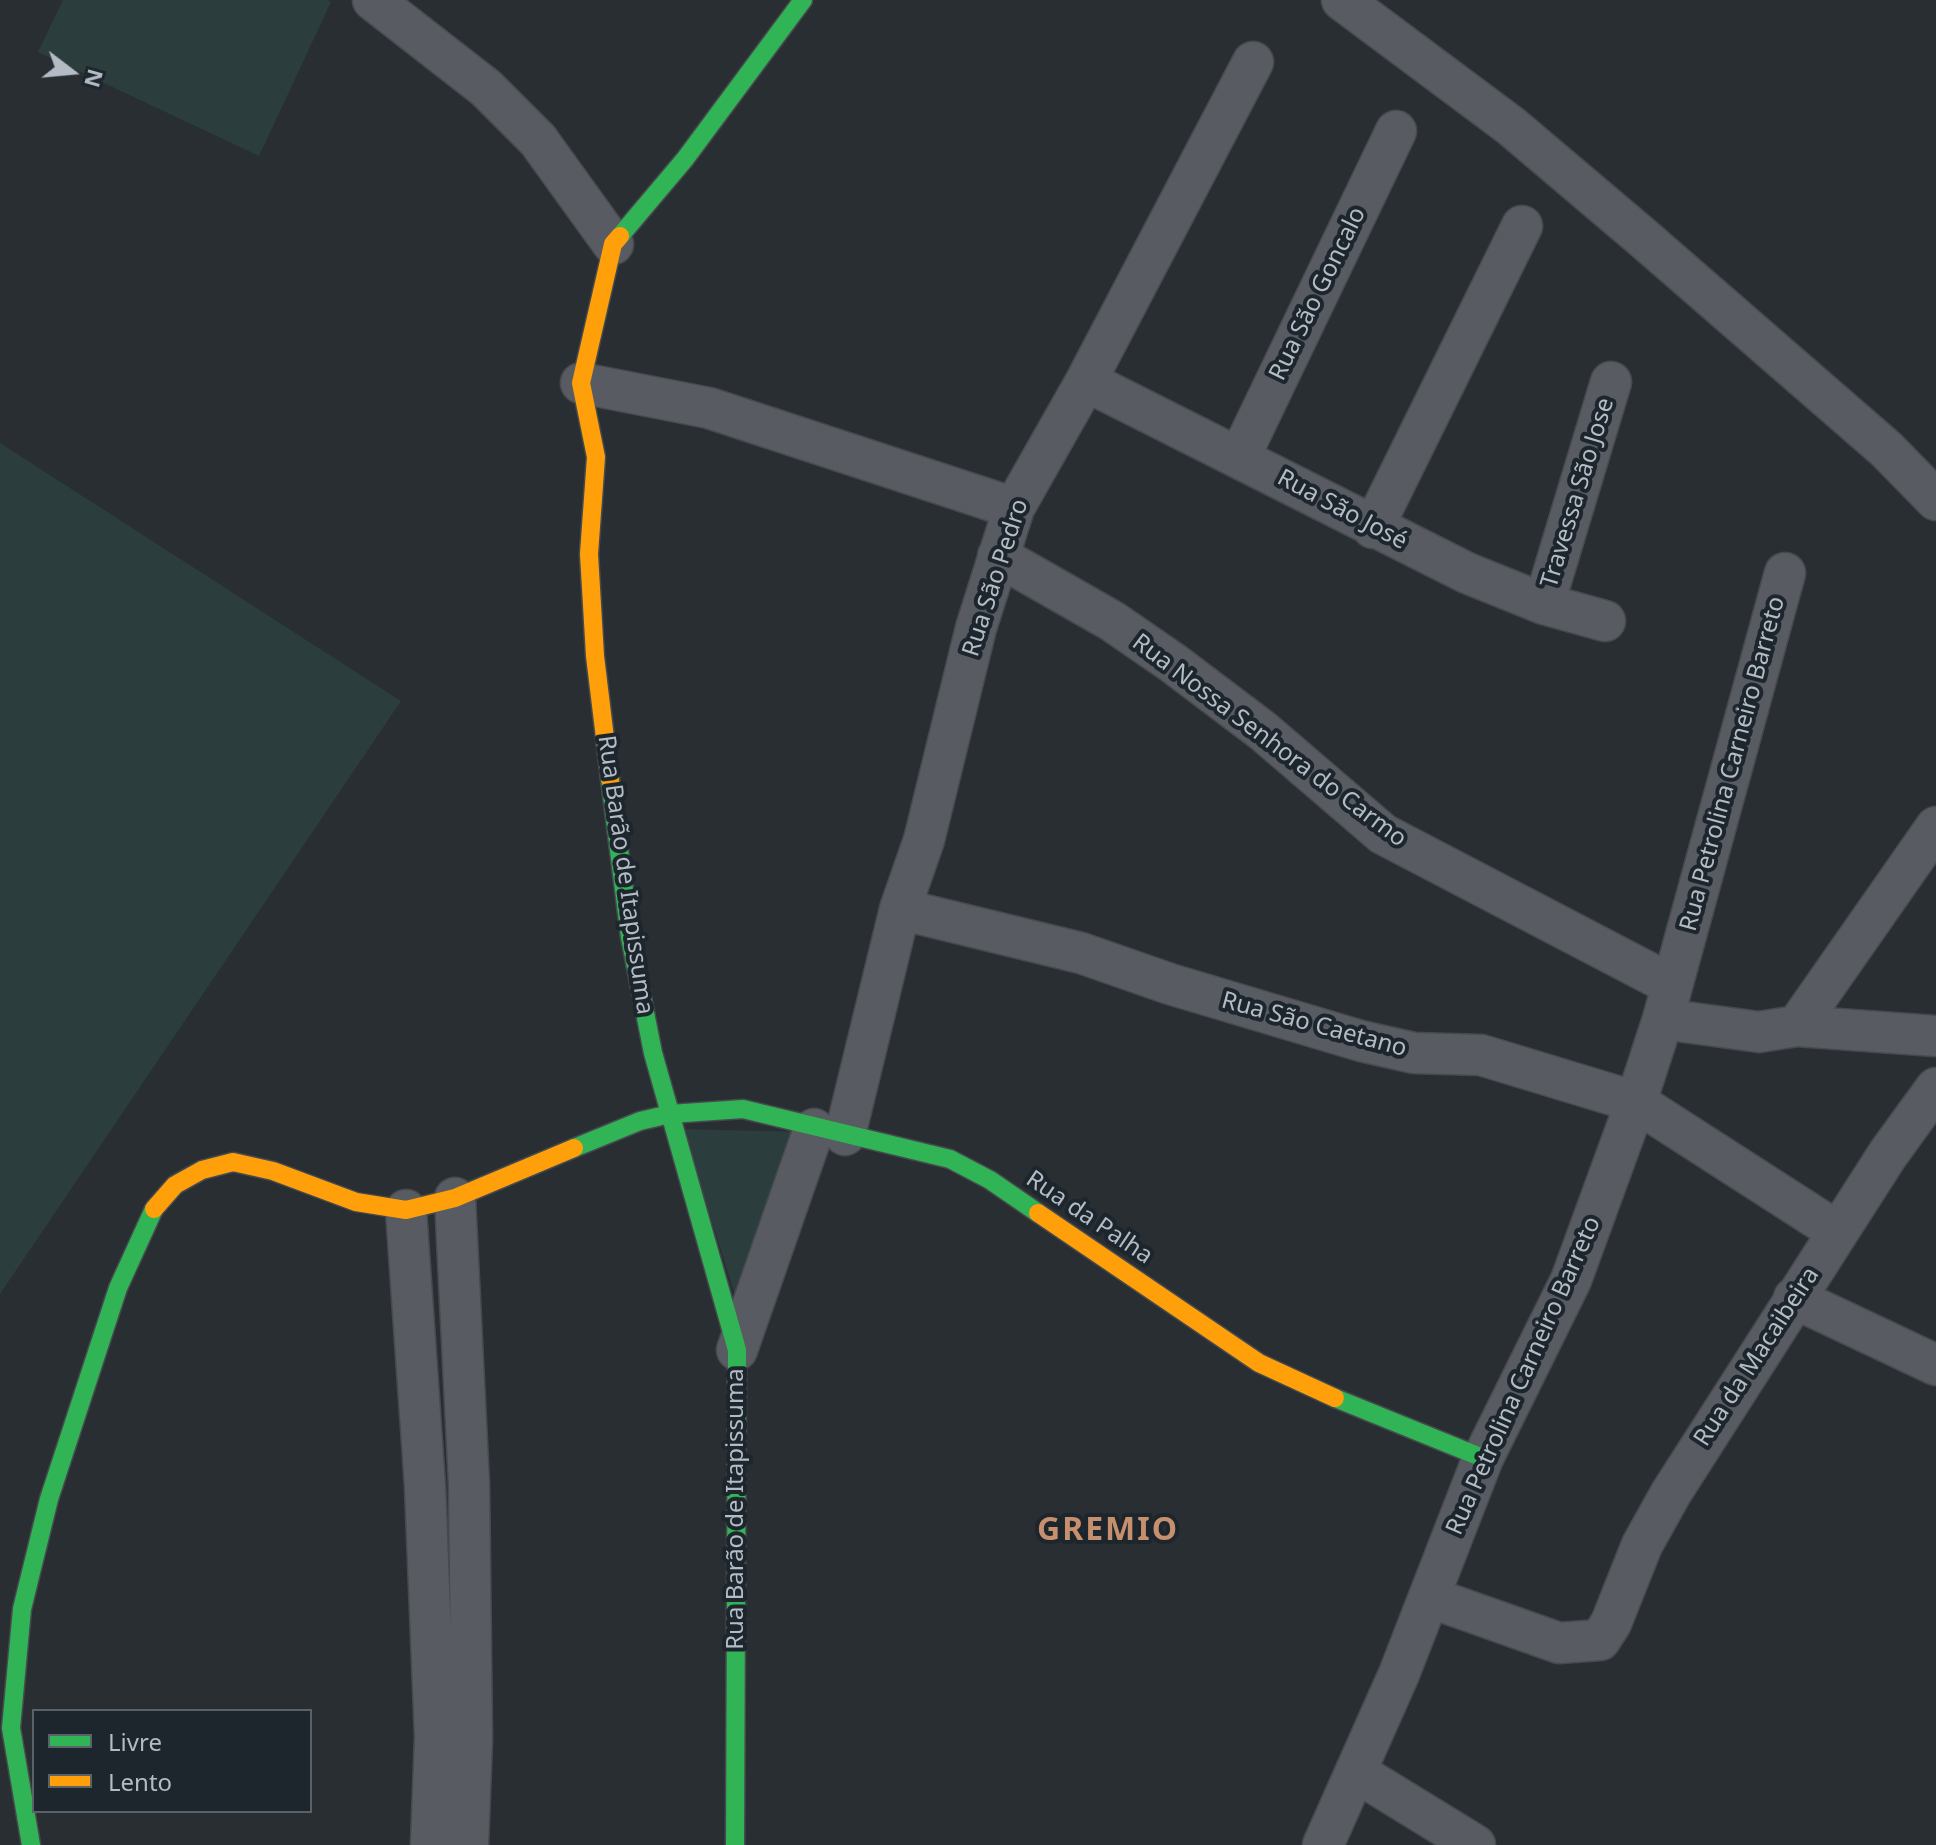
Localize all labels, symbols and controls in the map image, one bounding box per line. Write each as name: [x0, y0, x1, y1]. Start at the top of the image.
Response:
north arrow: [32, 32, 112, 112]
text: N: [78, 66, 112, 91]
street label: Rua São Goncalo: [1264, 203, 1372, 385]
street label: Travessa São Jose: [1535, 395, 1621, 591]
street label: Rua São José: [1272, 464, 1412, 556]
street label: Rua São Pedro: [957, 496, 1035, 660]
street label: Rua Petrolina Carneiro Barreto: [1674, 593, 1792, 935]
street label: Rua Nossa Senhora do Carmo: [1126, 628, 1412, 854]
street label: Rua Barão de Itapissuma: [591, 734, 659, 1016]
street label: Rua São Caetano: [1218, 986, 1410, 1064]
street label: Rua da Palha: [1020, 1165, 1158, 1271]
street label: Rua Petrolina Carneiro Barreto: [1441, 1212, 1607, 1540]
street label: Rua da Macaibeira: [1688, 1262, 1826, 1452]
street label: Rua Barão de Itapissuma: [722, 1368, 750, 1650]
district label: GREMIO: [1037, 1512, 1179, 1550]
legend: [32, 1709, 312, 1813]
text: Livre: [108, 1725, 162, 1758]
text: Lento: [108, 1765, 172, 1798]

